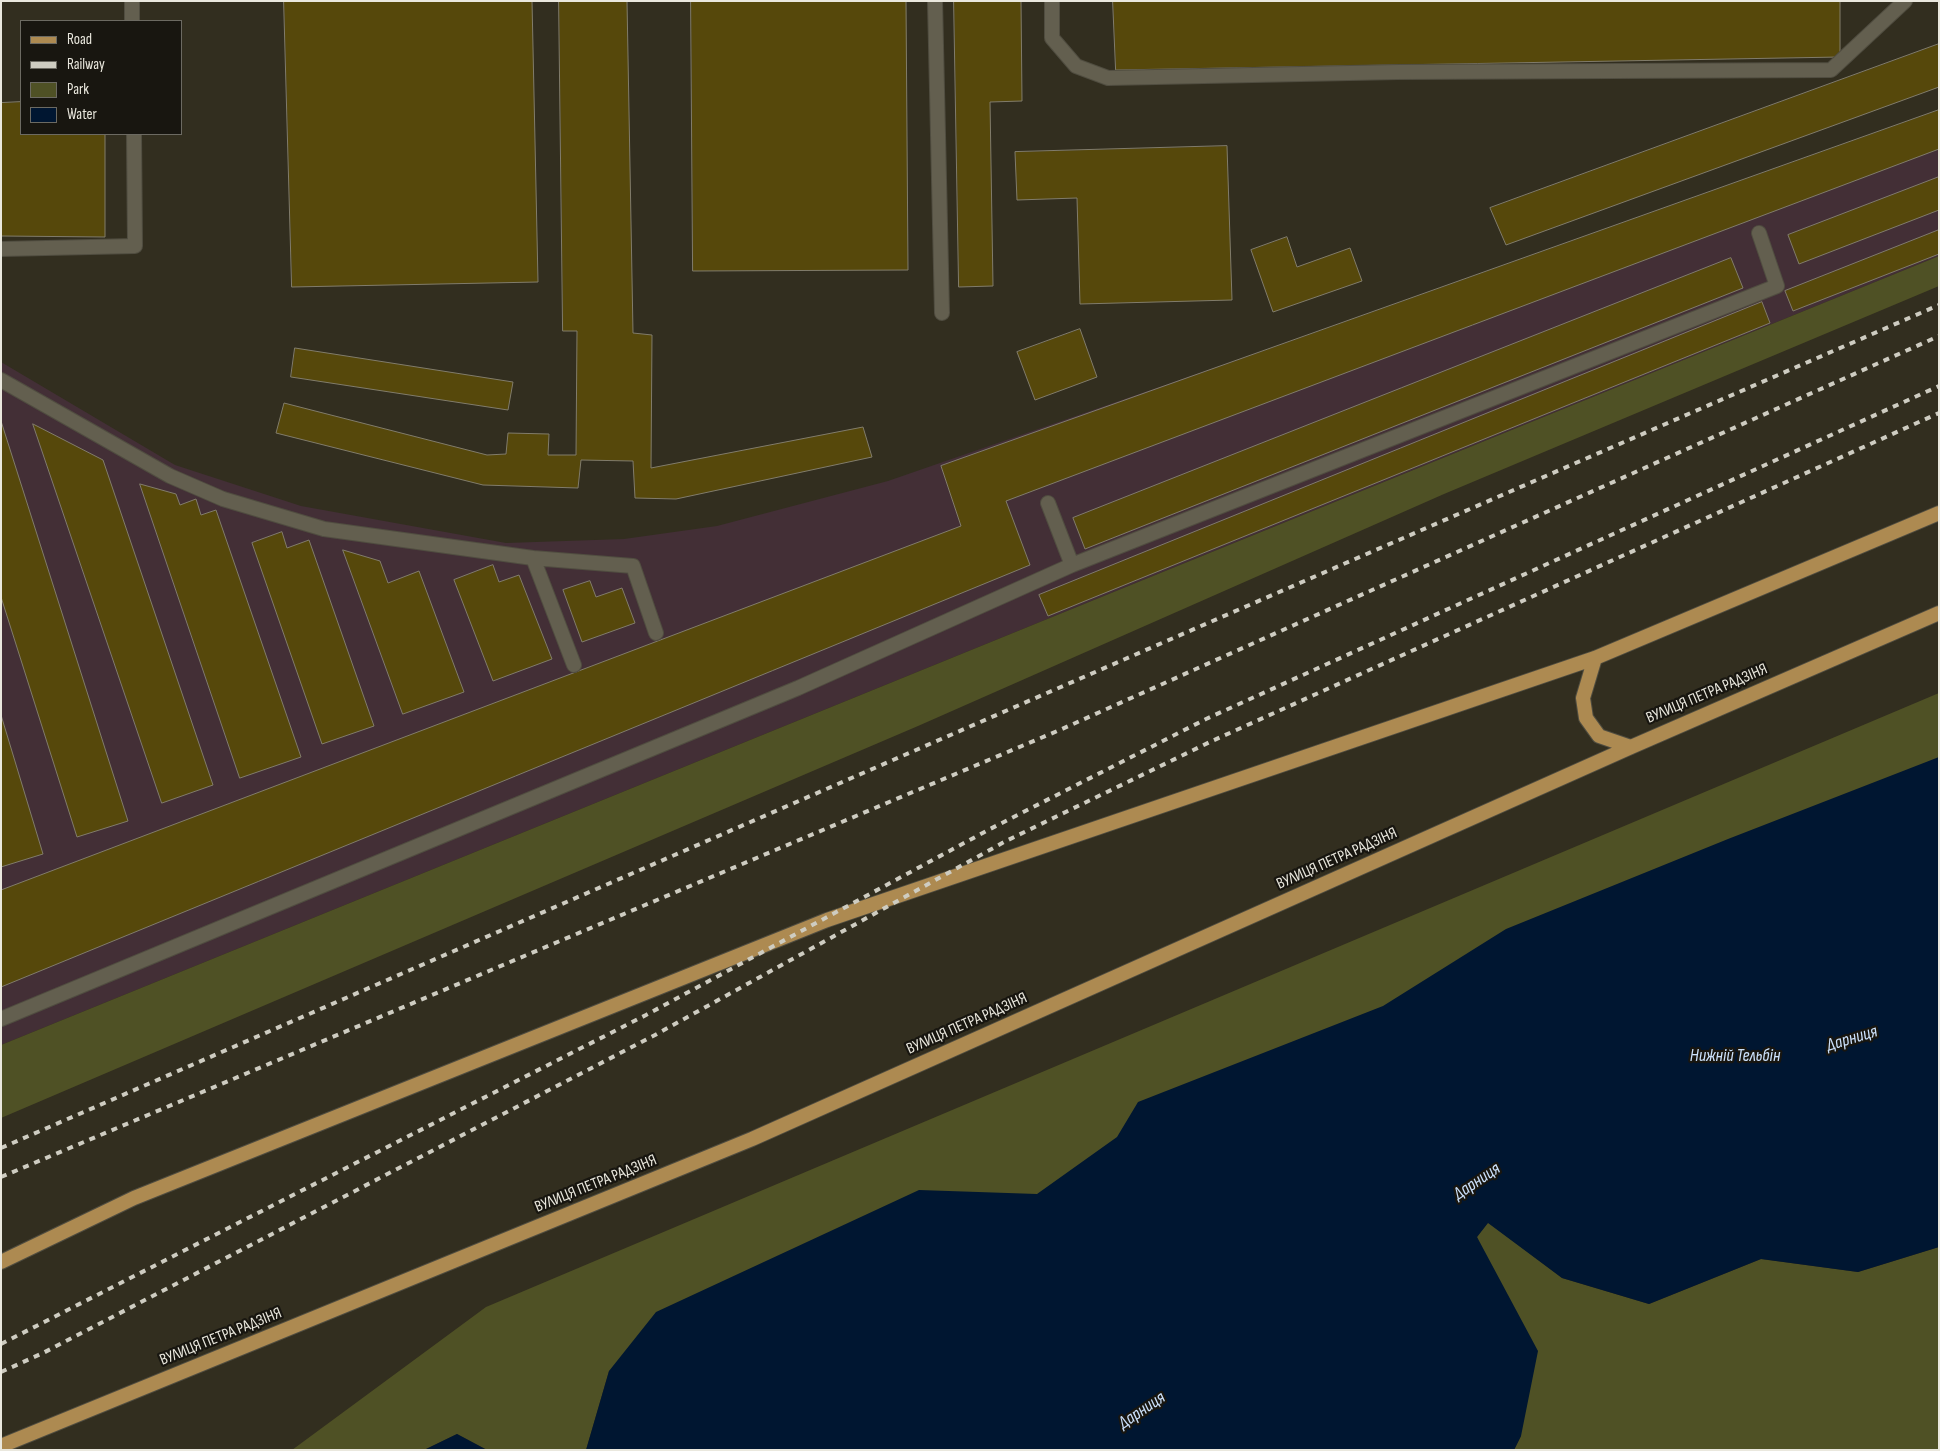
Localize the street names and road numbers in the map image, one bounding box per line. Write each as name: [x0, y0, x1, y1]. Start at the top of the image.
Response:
street label: ВУЛИЦЯ ПЕТРА РАДЗІНЯ: [1643, 660, 1771, 728]
street label: ВУЛИЦЯ ПЕТРА РАДЗІНЯ: [1274, 824, 1400, 894]
street label: ВУЛИЦЯ ПЕТРА РАДЗІНЯ: [904, 989, 1030, 1059]
street label: ВУЛИЦЯ ПЕТРА РАДЗІНЯ: [532, 1151, 660, 1217]
street label: ВУЛИЦЯ ПЕТРА РАДЗІНЯ: [157, 1304, 285, 1370]

